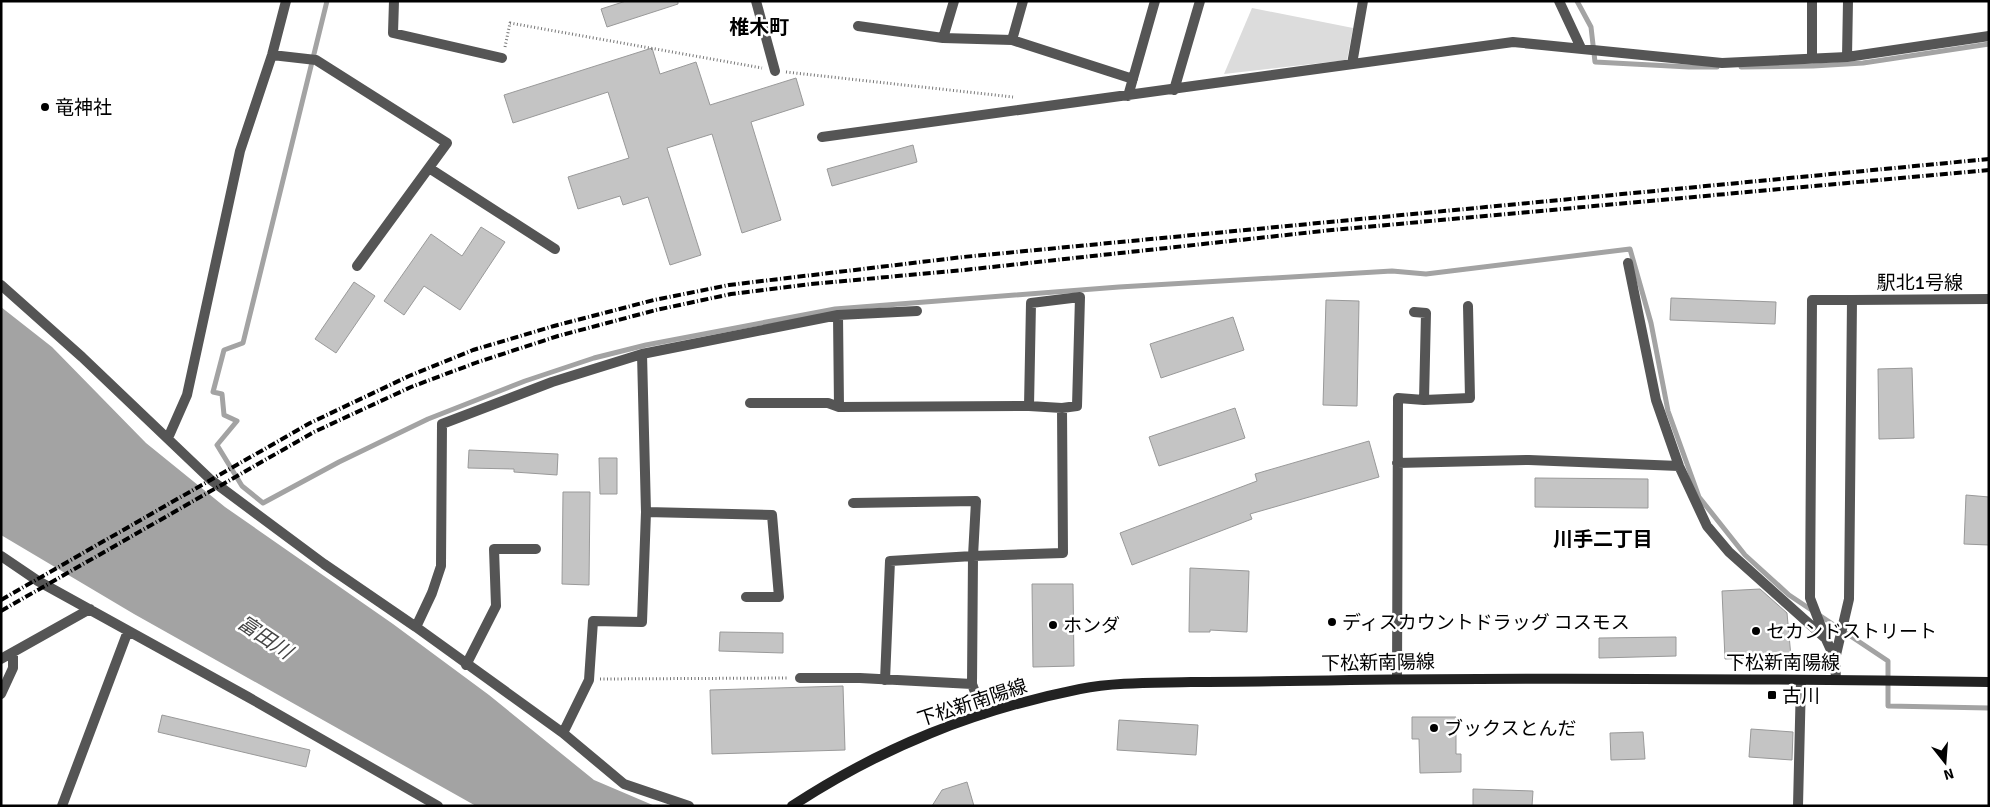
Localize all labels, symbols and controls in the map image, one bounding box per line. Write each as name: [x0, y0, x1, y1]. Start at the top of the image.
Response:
district label: 椎木町: [729, 15, 789, 40]
place label: 竜神社: [55, 96, 112, 120]
marker: 竜神社: [39, 101, 51, 113]
street label: 駅北1号線: [1877, 271, 1963, 295]
district label: 川手二丁目: [1553, 527, 1653, 552]
water label: 富田川: [233, 610, 298, 666]
place label: ディスカウントドラッグ コスモス: [1342, 611, 1630, 635]
place label: ホンダ: [1063, 614, 1120, 638]
marker: ディスカウントドラッグ コスモス: [1326, 616, 1338, 628]
marker: ホンダ: [1047, 619, 1059, 631]
place label: セカンドストリート: [1766, 620, 1937, 644]
marker: セカンドストリート: [1750, 625, 1762, 637]
street label: 下松新南陽線: [1321, 650, 1435, 676]
street label: 下松新南陽線: [1726, 651, 1840, 675]
street label: 下松新南陽線: [914, 674, 1030, 732]
place label: 古川: [1782, 684, 1820, 708]
marker: 古川: [1766, 689, 1778, 701]
place label: ブックスとんだ: [1444, 717, 1576, 741]
marker: ブックスとんだ: [1428, 722, 1440, 734]
north arrow: [1920, 737, 1970, 787]
text: N: [1942, 764, 1956, 784]

